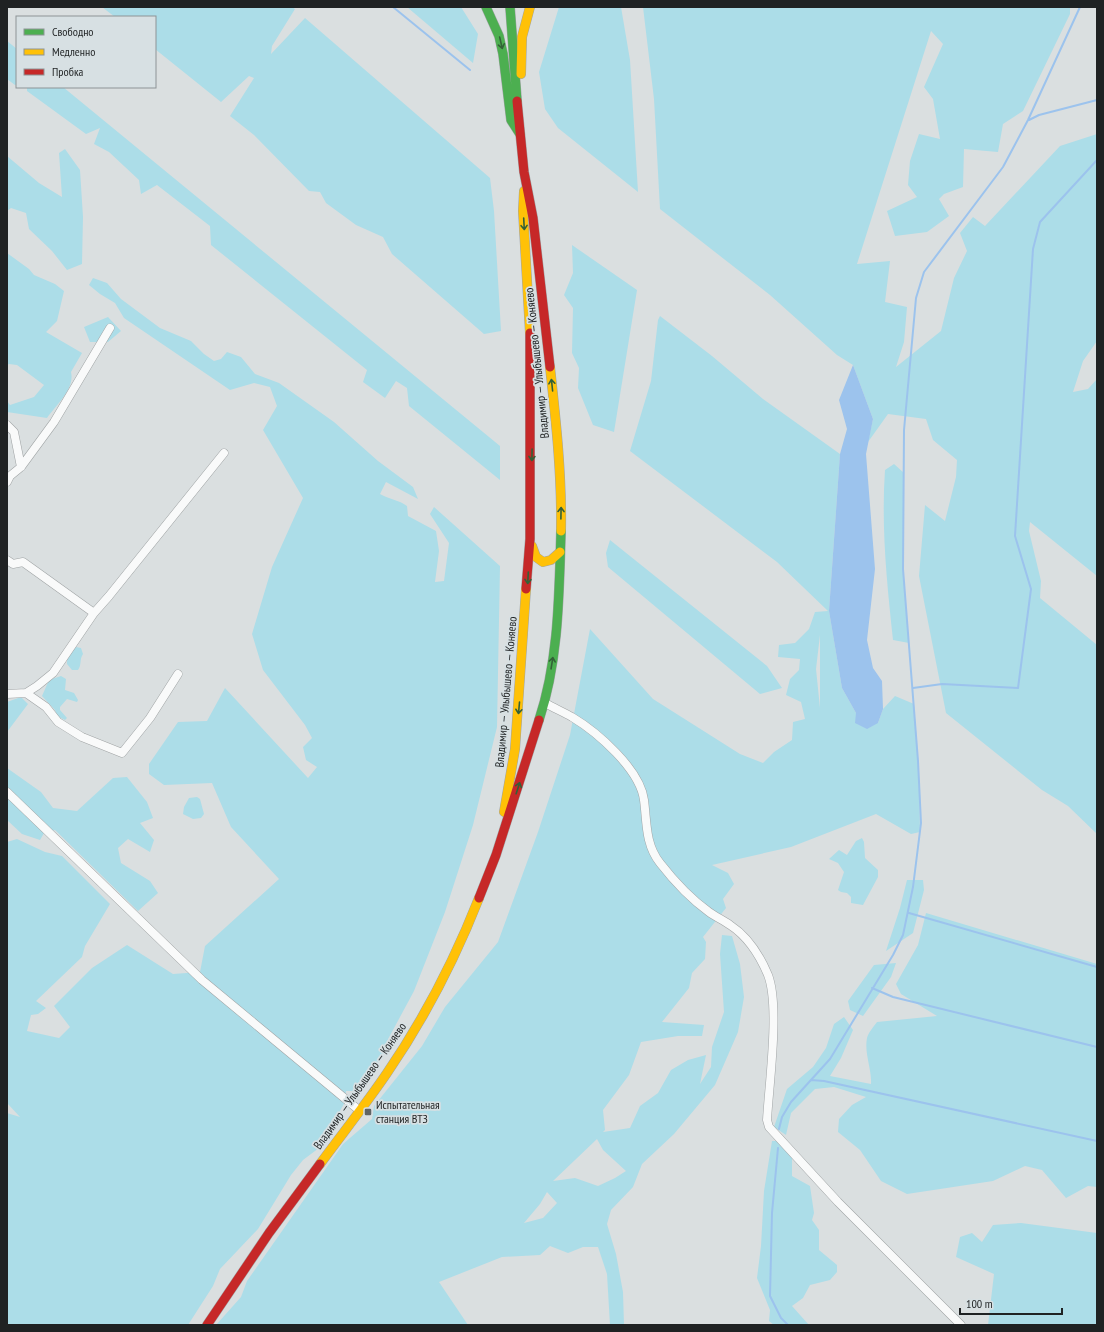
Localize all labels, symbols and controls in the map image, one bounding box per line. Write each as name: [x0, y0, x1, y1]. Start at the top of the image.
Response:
legend: [16, 16, 156, 88]
text: Свободно: [52, 24, 94, 39]
one-way arrow: [497, 36, 505, 49]
text: Медленно: [52, 44, 95, 59]
text: Пробка: [52, 64, 84, 79]
one-way arrow: [520, 217, 527, 230]
street label: Владимир — Улыбышево — Коняево: [521, 287, 552, 439]
one-way arrow: [548, 379, 556, 392]
one-way arrow: [528, 448, 536, 461]
one-way arrow: [557, 507, 565, 520]
one-way arrow: [524, 571, 532, 584]
street label: Владимир — Улыбышево — Коняево: [491, 616, 520, 768]
one-way arrow: [548, 657, 556, 670]
one-way arrow: [515, 701, 523, 714]
one-way arrow: [515, 782, 522, 795]
street label: Владимир — Улыбышево — Коняево: [310, 1019, 409, 1152]
place label: Испытательная станция ВТЗ: [376, 1097, 440, 1126]
marker: Испытательная станция ВТЗ: [363, 1107, 373, 1117]
scale bar: [960, 1290, 1062, 1316]
text: 100 m: [966, 1296, 993, 1311]

